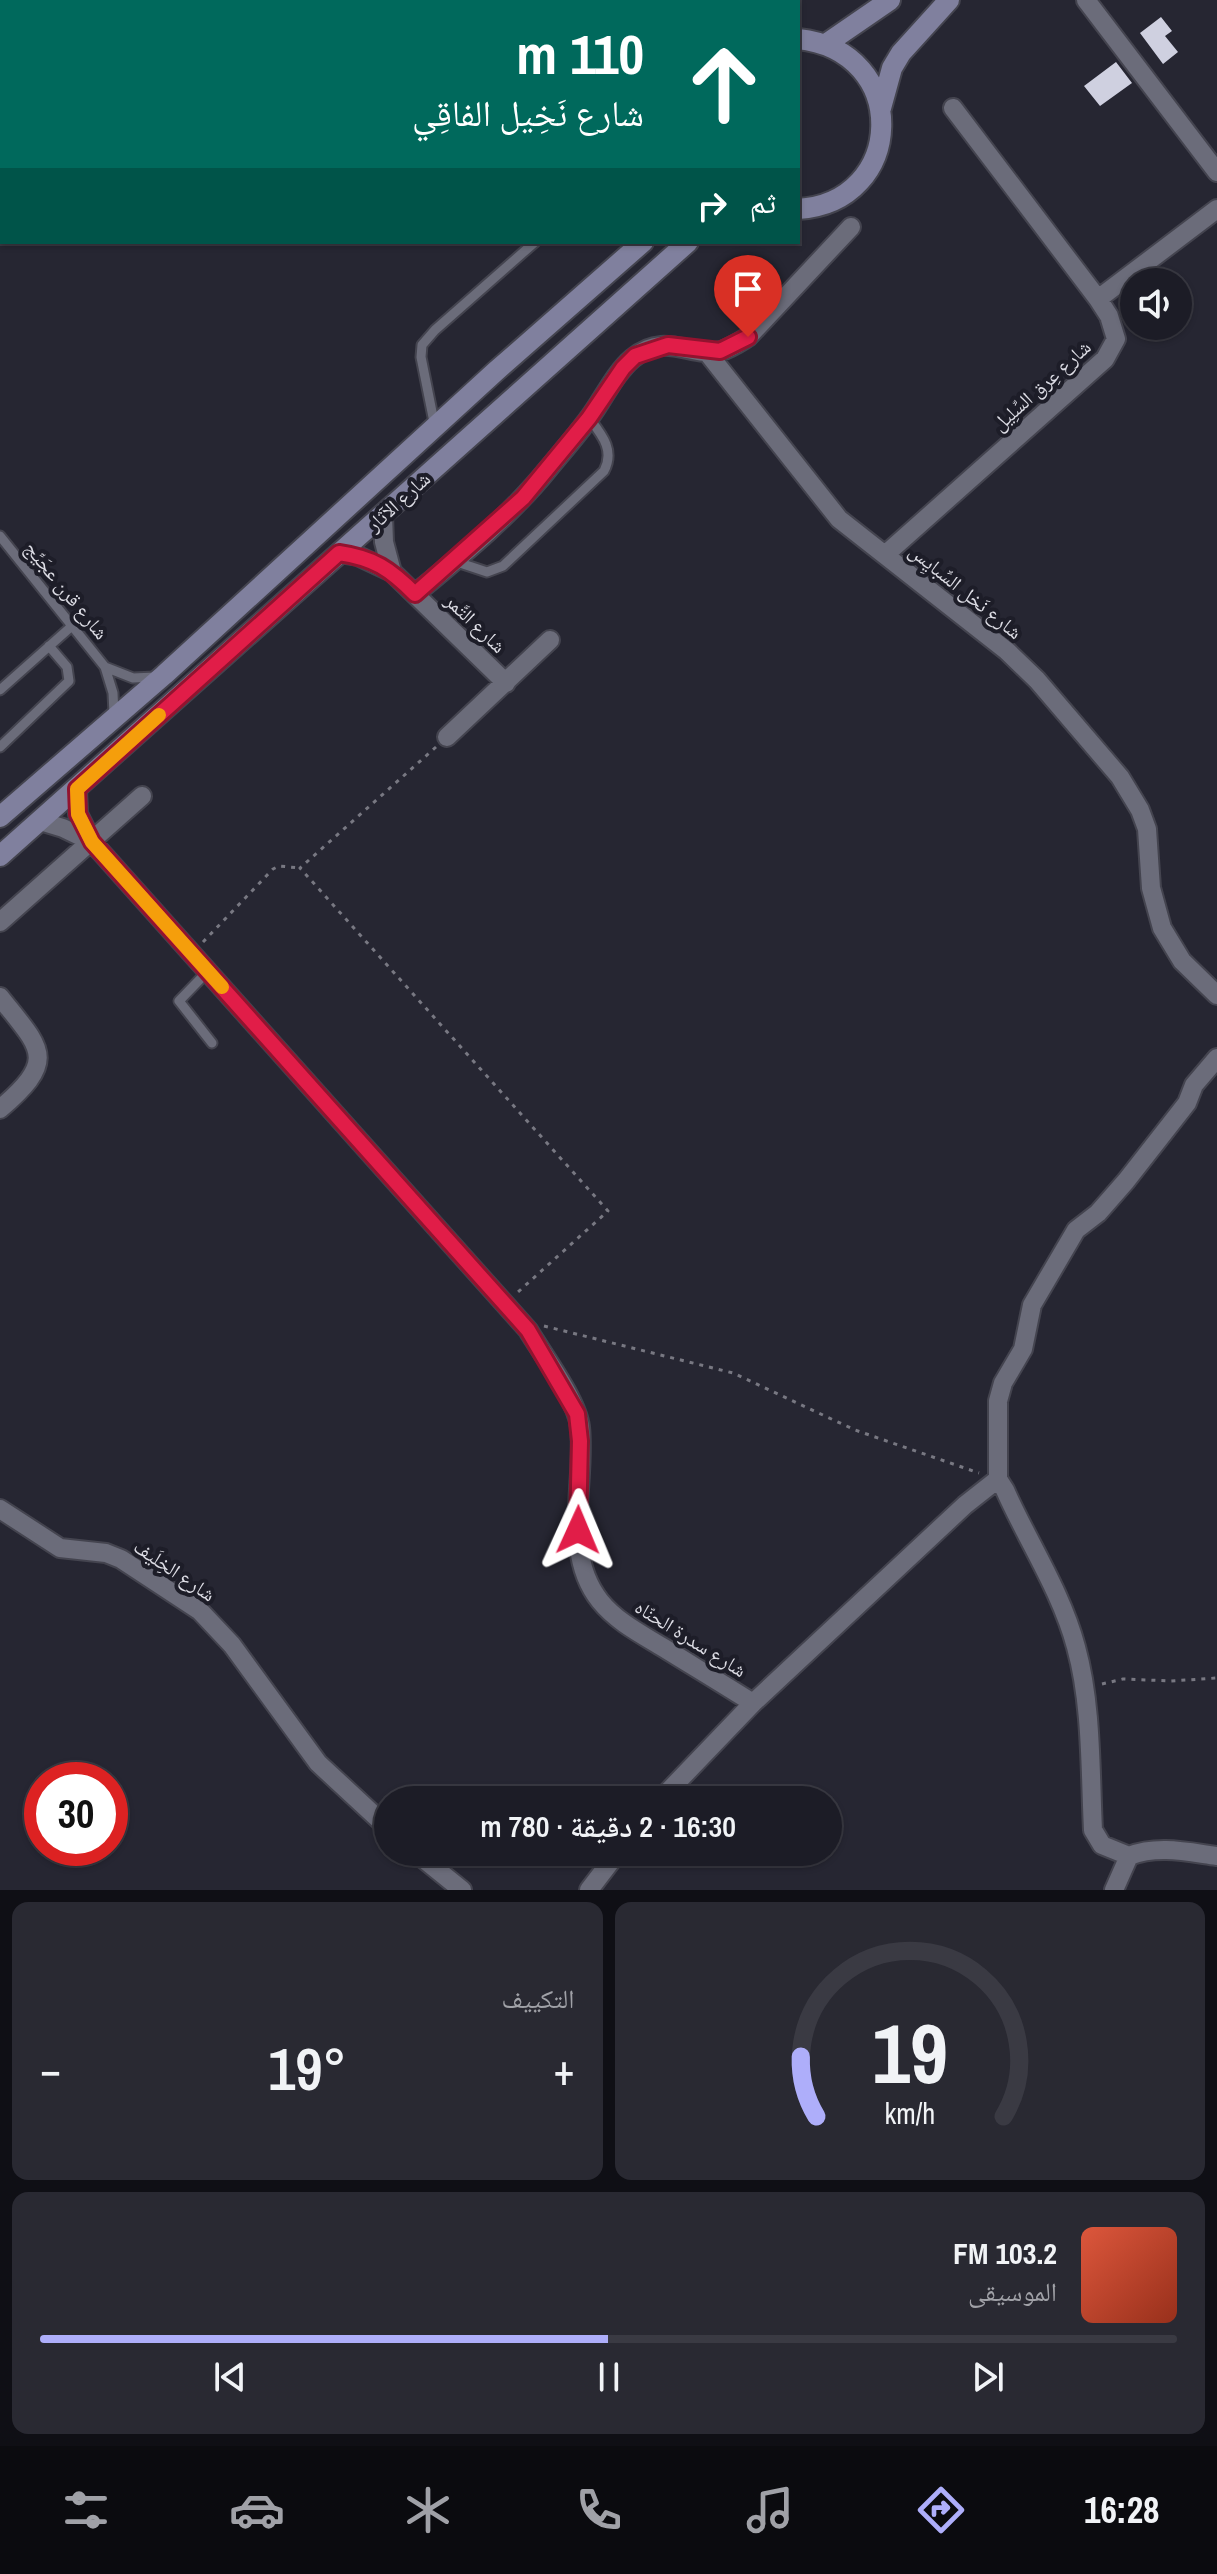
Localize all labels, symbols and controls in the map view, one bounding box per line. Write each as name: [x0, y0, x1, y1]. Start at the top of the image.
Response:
text: 110 m: [516, 16, 644, 91]
icon: ahead: [672, 32, 776, 136]
text: شارع نَخِيل الفاقِي: [412, 89, 644, 137]
text: ثم: [750, 182, 776, 222]
icon: right: [690, 184, 734, 228]
pin: [714, 255, 782, 337]
icon: arrive: [726, 267, 770, 311]
map controls: [1120, 268, 1192, 340]
button: sound: [1120, 268, 1192, 340]
street label: شارع عِرق السِّلِيل: [986, 333, 1096, 437]
street label: شارع الآثار: [359, 465, 436, 538]
street label: شارع قرن عجَيِّج: [19, 535, 115, 645]
street label: شارع نَخل السِّبايِس: [903, 537, 1028, 646]
street label: شارع التَّمر: [439, 587, 512, 659]
position arrow: [536, 1488, 620, 1572]
street label: شارع الخِلَيف: [129, 1533, 221, 1607]
street label: شارع سدرة الحنّاه: [630, 1593, 752, 1683]
speed limit sign: 30: [24, 1762, 128, 1866]
text: 16:30 · 2 دقيقة · 780 m: [480, 1806, 736, 1846]
text: التكييف: [502, 1981, 575, 2016]
text: 19: [872, 1997, 948, 2109]
text: 19°: [268, 2028, 347, 2109]
text: −: [40, 2039, 61, 2099]
text: +: [553, 2039, 574, 2099]
text: km/h: [884, 2094, 935, 2133]
text: 103.2 FM: [953, 2233, 1057, 2273]
text: الموسيقى: [968, 2274, 1057, 2309]
icon: previous: [208, 2355, 252, 2399]
icon: pause: [587, 2355, 631, 2399]
icon: next: [966, 2355, 1010, 2399]
icon: filters: [58, 2482, 114, 2538]
icon: car: [229, 2482, 285, 2538]
icon: climate: [400, 2482, 456, 2538]
icon: phone: [571, 2482, 627, 2538]
icon: music: [742, 2482, 798, 2538]
icon: directions: [913, 2482, 969, 2538]
text: 16:28: [1084, 2486, 1159, 2534]

